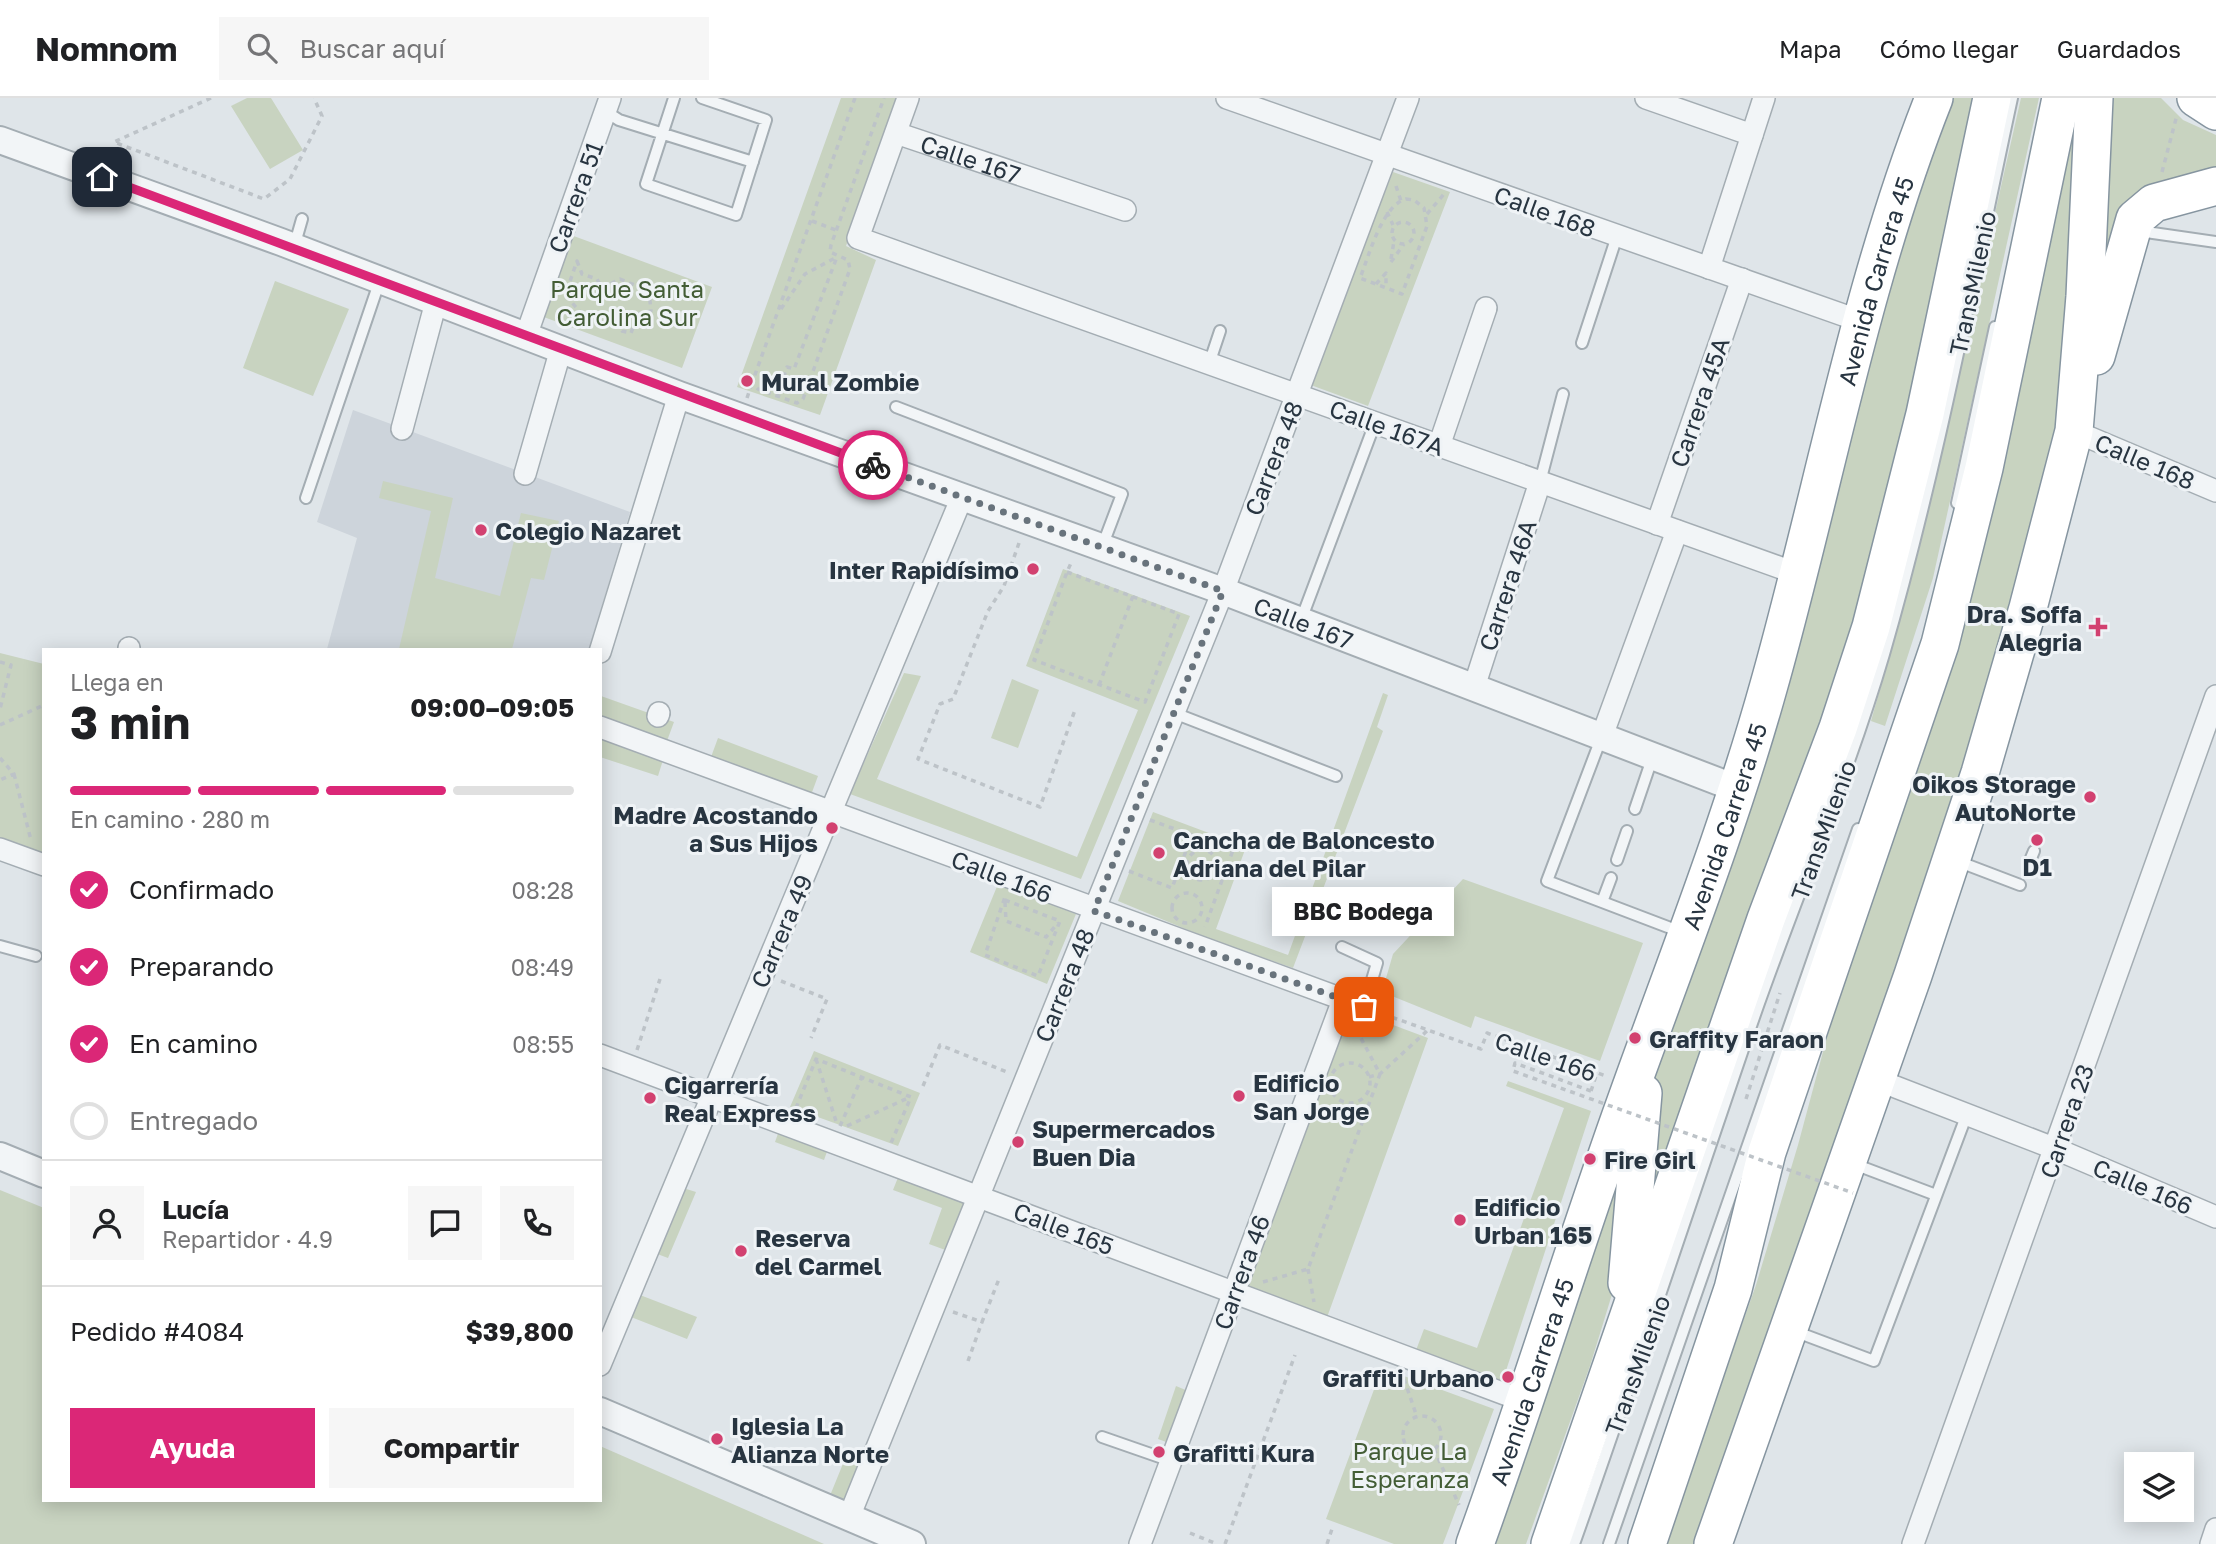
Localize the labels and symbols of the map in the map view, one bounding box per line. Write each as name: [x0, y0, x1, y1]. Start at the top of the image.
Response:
street label: Calle 167: [917, 128, 1025, 188]
street label: Carrera 51: [541, 137, 609, 257]
pin: [72, 147, 132, 207]
street label: Avenida Carrera 45: [1831, 172, 1919, 388]
street label: Calle 168: [1490, 179, 1600, 243]
street label: TransMilenio: [1943, 208, 2001, 358]
park label: Parque Santa Carolina Sur: [550, 274, 704, 331]
street label: Carrera 45A: [1663, 333, 1735, 471]
place label: Mural Zombie: [761, 367, 919, 396]
marker: Mural Zombie: [739, 373, 755, 389]
street label: Calle 167A: [1326, 393, 1448, 461]
street label: Carrera 48: [1238, 397, 1308, 519]
street label: Calle 168: [2091, 427, 2199, 495]
courier: [838, 430, 908, 500]
place label: Colegio Nazaret: [495, 516, 681, 545]
street label: Carrera 46A: [1472, 516, 1542, 654]
marker: Colegio Nazaret: [473, 522, 489, 538]
place label: Inter Rapidísimo: [829, 555, 1019, 584]
marker: Inter Rapidísimo: [1025, 561, 1041, 577]
street label: Calle 167: [1250, 590, 1357, 654]
place label: Dra. Soffa Alegria: [1966, 599, 2082, 656]
marker: Dra. Soffa Alegria: [2088, 617, 2108, 637]
street label: Avenida Carrera 45: [1675, 719, 1772, 933]
street label: TransMilenio: [1784, 756, 1862, 904]
place label: Oikos Storage AutoNorte: [1912, 769, 2076, 826]
marker: Oikos Storage AutoNorte: [2082, 789, 2098, 805]
place label: Madre Acostando a Sus Hijos: [613, 800, 818, 857]
marker: Madre Acostando a Sus Hijos: [824, 820, 840, 836]
place label: Cancha de Baloncesto Adriana del Pilar: [1173, 825, 1435, 882]
marker: D1: [2029, 832, 2045, 848]
street label: Calle 166: [948, 844, 1056, 908]
marker: Cancha de Baloncesto Adriana del Pilar: [1151, 845, 1167, 861]
place label: D1: [2022, 852, 2052, 881]
street label: Carrera 49: [744, 870, 818, 992]
callout: BBC Bodega: [1273, 888, 1455, 937]
street label: Carrera 48: [1028, 924, 1100, 1046]
pin: [1334, 977, 1394, 1037]
place label: Graffity Faraon: [1649, 1024, 1824, 1053]
street label: Calle 166: [1491, 1025, 1601, 1087]
marker: Graffity Faraon: [1627, 1030, 1643, 1046]
street label: Carrera 23: [2033, 1060, 2099, 1182]
place label: Edificio San Jorge: [1253, 1068, 1370, 1125]
place label: Cigarrería Real Express: [664, 1070, 816, 1127]
marker: Edificio San Jorge: [1231, 1088, 1247, 1104]
marker: Cigarrería Real Express: [642, 1090, 658, 1106]
place label: Supermercados Buen Dia: [1032, 1114, 1215, 1171]
marker: Supermercados Buen Dia: [1010, 1134, 1026, 1150]
place label: Fire Girl: [1604, 1145, 1696, 1174]
marker: Fire Girl: [1582, 1151, 1598, 1167]
street label: Calle 166: [2089, 1152, 2197, 1220]
place label: Edificio Urban 165: [1474, 1192, 1592, 1249]
street label: Calle 165: [1010, 1196, 1118, 1260]
street label: Carrera 46: [1207, 1211, 1275, 1333]
marker: Edificio Urban 165: [1452, 1212, 1468, 1228]
place label: Reserva del Carmel: [755, 1223, 881, 1280]
marker: Reserva del Carmel: [733, 1243, 749, 1259]
street label: Avenida Carrera 45: [1483, 1274, 1579, 1489]
street label: TransMilenio: [1598, 1291, 1676, 1439]
place label: Graffiti Urbano: [1322, 1363, 1494, 1392]
marker: Graffiti Urbano: [1500, 1369, 1516, 1385]
place label: Iglesia La Alianza Norte: [731, 1411, 889, 1468]
marker: Iglesia La Alianza Norte: [709, 1431, 725, 1447]
park label: Parque La Esperanza: [1350, 1436, 1470, 1493]
place label: Grafitti Kura: [1173, 1438, 1315, 1467]
marker: Grafitti Kura: [1151, 1444, 1167, 1460]

